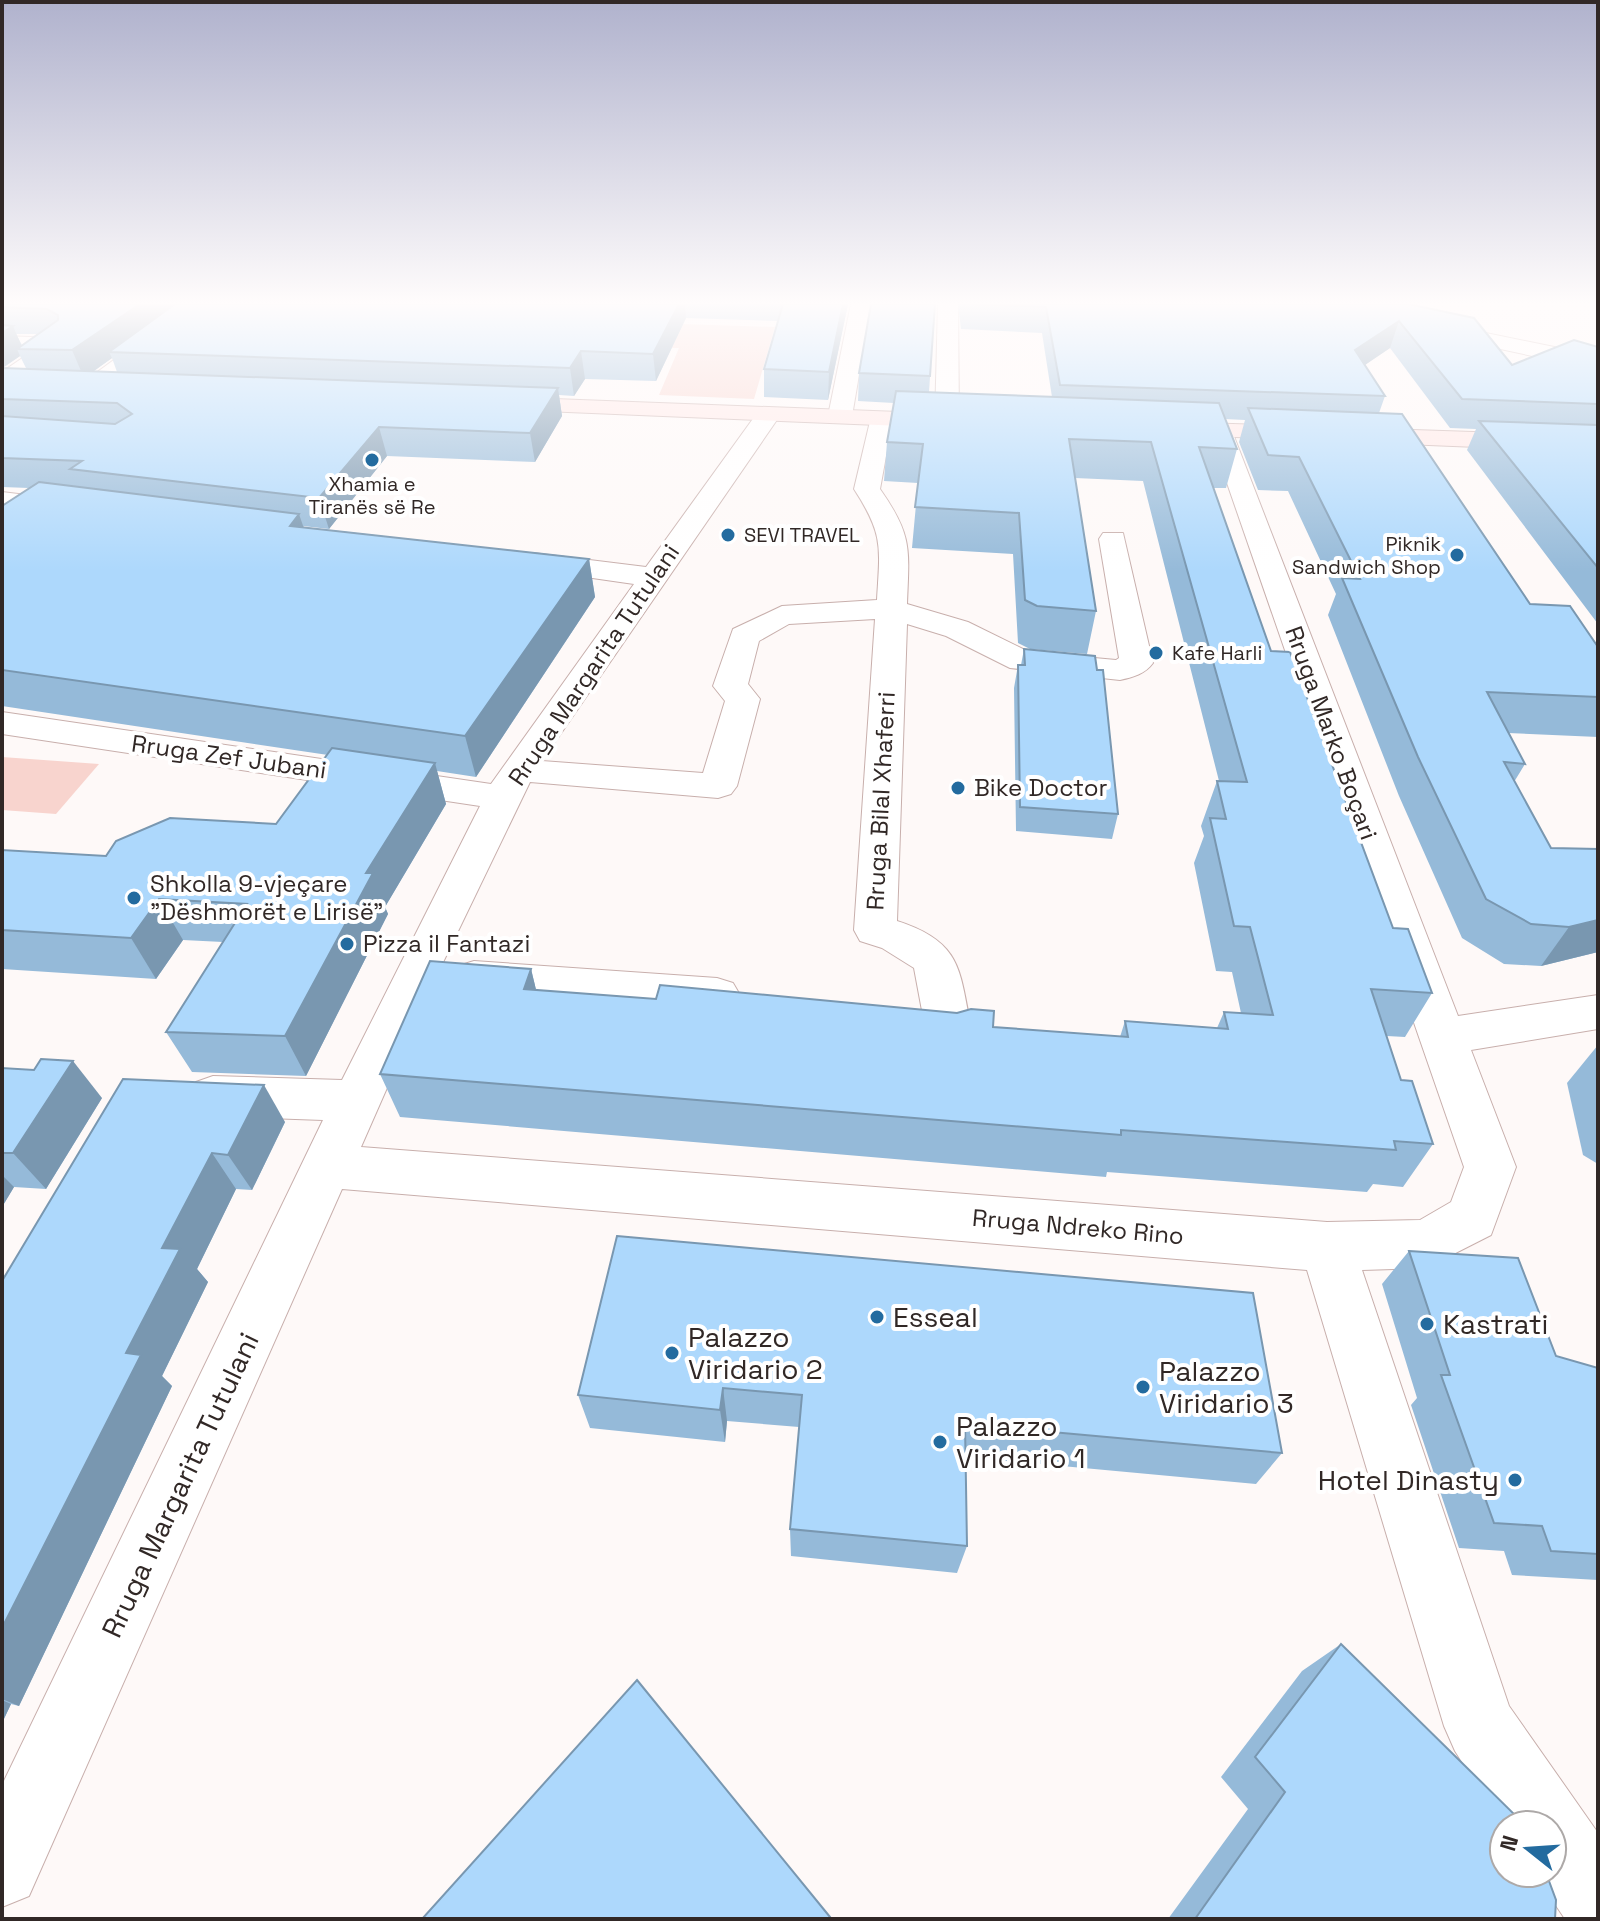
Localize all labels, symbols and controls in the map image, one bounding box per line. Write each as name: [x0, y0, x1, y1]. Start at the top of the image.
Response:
marker: Xhamia e Tiranës së Re: [363, 451, 381, 469]
place label: Xhamia e Tiranës së Re: [309, 471, 435, 520]
place label: SEVI TRAVEL: [744, 522, 860, 548]
marker: SEVI TRAVEL: [719, 526, 737, 544]
place label: Piknik Sandwich Shop: [1292, 531, 1441, 580]
street label: Rruga Margarita Tutulani: [501, 538, 686, 791]
marker: Piknik Sandwich Shop: [1448, 546, 1466, 564]
street label: Rruga Marko Boçari: [1278, 622, 1384, 844]
place label: Kafe Harli: [1172, 640, 1262, 666]
marker: Kafe Harli: [1147, 644, 1165, 662]
street label: Rruga Bilal Xhaferri: [859, 691, 902, 911]
street label: Rruga Zef Jubani: [130, 727, 328, 786]
place label: Bike Doctor: [974, 772, 1108, 803]
marker: Bike Doctor: [949, 779, 967, 797]
place label: Shkolla 9-vjeçare "Dëshmorët e Lirisë": [150, 868, 383, 927]
marker: Shkolla 9-vjeçare "Dëshmorët e Lirisë": [125, 889, 143, 907]
place label: Pizza il Fantazi: [363, 928, 530, 959]
marker: Pizza il Fantazi: [338, 935, 356, 953]
street label: Rruga Ndreko Rino: [971, 1202, 1185, 1251]
place label: Esseal: [893, 1299, 978, 1335]
place label: Kastrati: [1443, 1306, 1548, 1342]
marker: Esseal: [868, 1308, 886, 1326]
marker: Kastrati: [1418, 1315, 1436, 1333]
place label: Palazzo Viridario 2: [688, 1319, 823, 1387]
street label: Rruga Margarita Tutulani: [93, 1327, 267, 1643]
marker: Palazzo Viridario 2: [663, 1344, 681, 1362]
place label: Palazzo Viridario 3: [1159, 1353, 1294, 1421]
marker: Palazzo Viridario 3: [1134, 1378, 1152, 1396]
place label: Palazzo Viridario 1: [956, 1408, 1085, 1476]
marker: Palazzo Viridario 1: [931, 1433, 949, 1451]
place label: Hotel Dinasty: [1318, 1462, 1499, 1498]
marker: Hotel Dinasty: [1506, 1471, 1524, 1489]
north arrow: [1488, 1809, 1568, 1889]
text: N: [1493, 1832, 1524, 1854]

